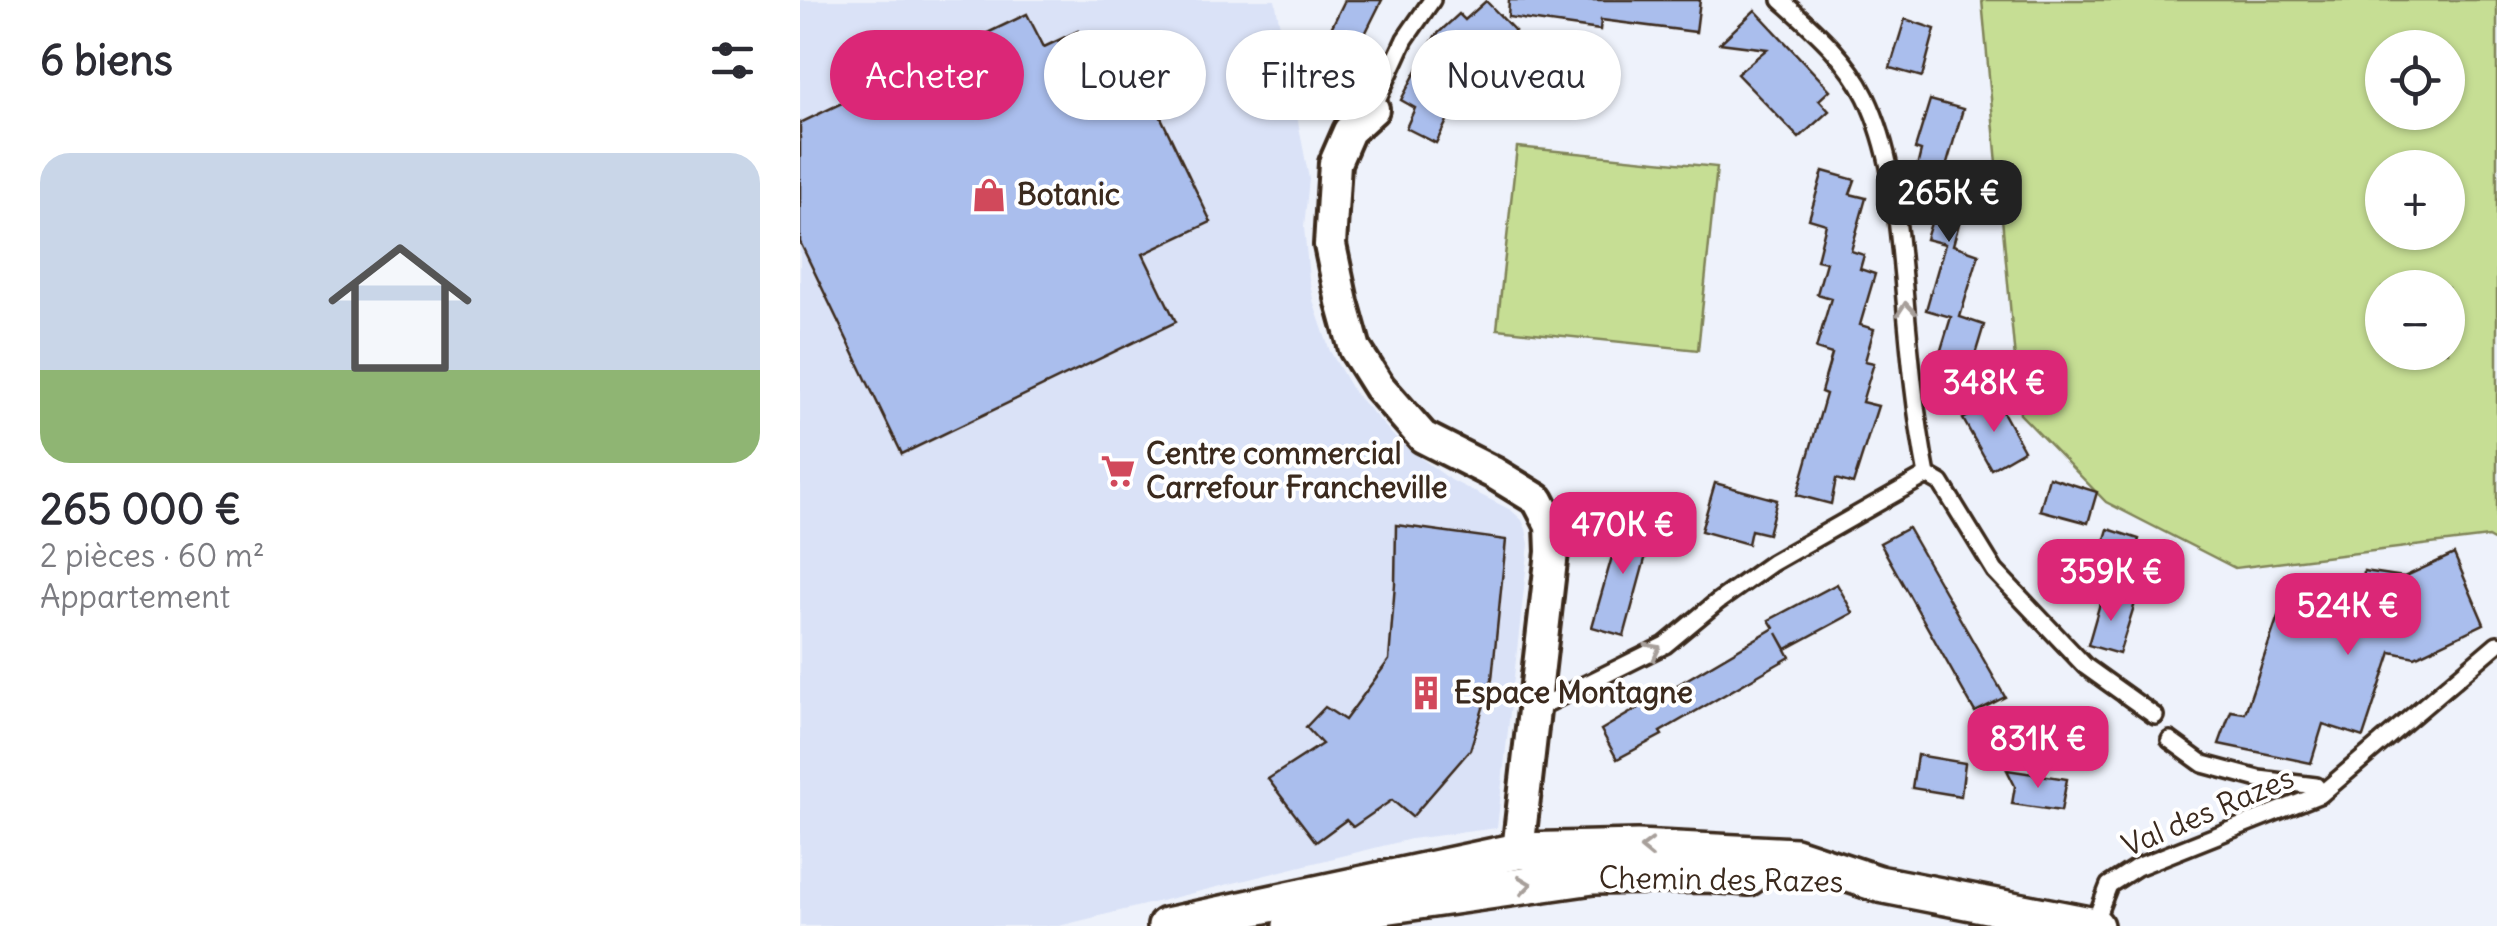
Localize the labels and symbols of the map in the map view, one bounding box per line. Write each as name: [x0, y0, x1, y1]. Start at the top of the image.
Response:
pin: 265K €: [1868, 160, 2030, 245]
place label: Botanic: [1017, 175, 1120, 213]
shop icon: Botanic: [970, 176, 1008, 214]
one-way arrow: [1896, 300, 1917, 316]
pin: 348K €: [1913, 350, 2075, 435]
place label: Centre commercial Carrefour Francheville: [1146, 434, 1447, 506]
supermarket icon: Centre commercial Carrefour Francheville: [1099, 452, 1137, 490]
pin: 470K €: [1542, 492, 1704, 577]
pin: 359K €: [2030, 539, 2192, 624]
pin: 524K €: [2267, 573, 2429, 658]
one-way arrow: [1643, 642, 1661, 662]
place label: Espace Montagne: [1454, 673, 1693, 711]
building icon: Espace Montagne: [1407, 674, 1445, 712]
pin: 831K €: [1957, 706, 2119, 791]
street label: Val des Razes: [2116, 758, 2299, 864]
one-way arrow: [1638, 838, 1654, 859]
street label: Chemin des Razes: [1598, 858, 1844, 900]
one-way arrow: [1517, 875, 1533, 896]

